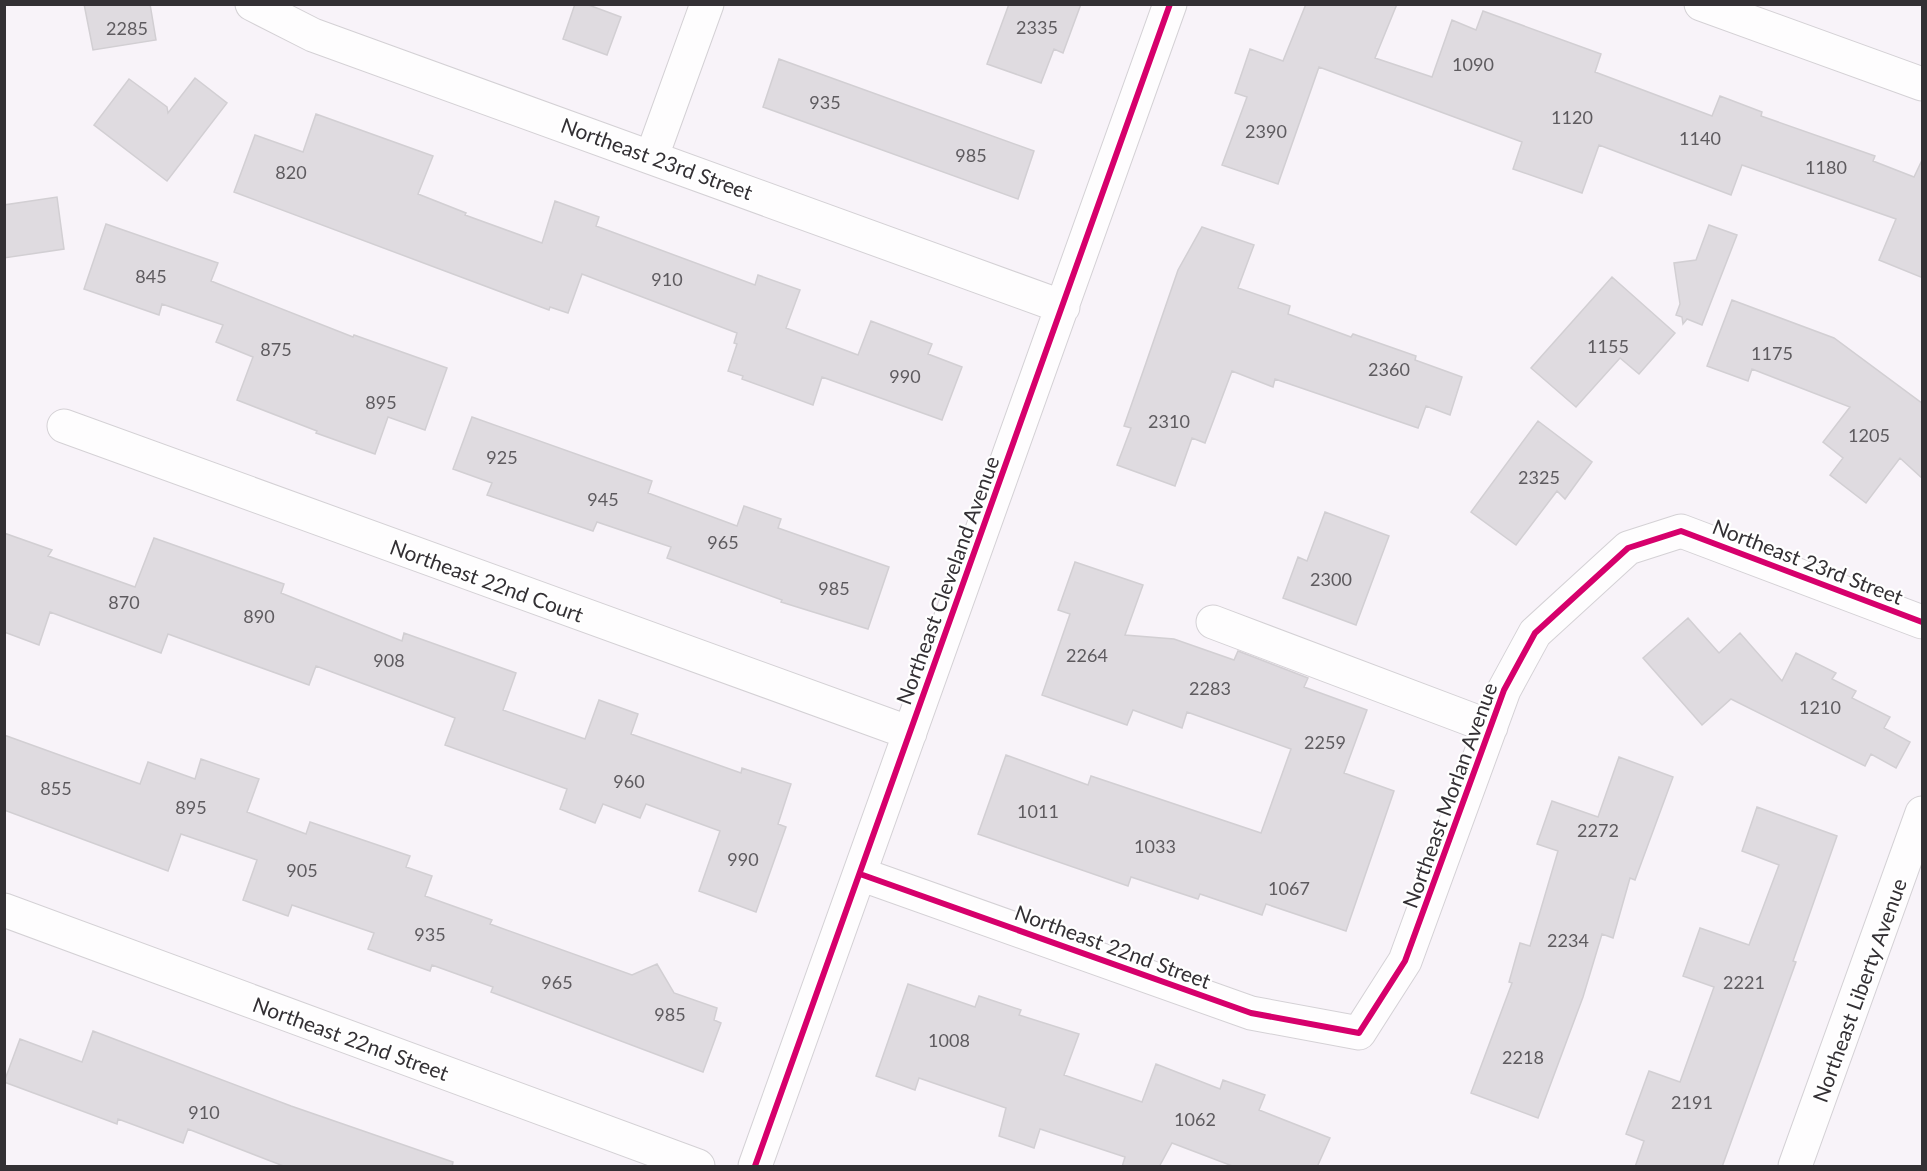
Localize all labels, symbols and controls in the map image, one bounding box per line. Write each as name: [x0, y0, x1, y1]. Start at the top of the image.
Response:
house number: 2335: [1016, 16, 1058, 38]
house number: 2285: [106, 17, 148, 39]
house number: 1090: [1452, 53, 1494, 75]
house number: 935: [809, 91, 841, 113]
house number: 1120: [1551, 106, 1593, 128]
street label: Northeast 23rd Street: [558, 112, 757, 204]
house number: 2390: [1245, 120, 1287, 142]
house number: 1140: [1679, 127, 1721, 149]
house number: 985: [955, 144, 987, 166]
house number: 1180: [1805, 156, 1847, 178]
house number: 820: [275, 161, 307, 183]
house number: 845: [135, 265, 167, 287]
house number: 910: [651, 268, 683, 290]
house number: 1155: [1587, 335, 1629, 357]
house number: 875: [260, 338, 292, 360]
house number: 1175: [1751, 342, 1793, 364]
house number: 2360: [1368, 358, 1410, 380]
house number: 990: [889, 365, 921, 387]
house number: 895: [365, 391, 397, 413]
house number: 2310: [1148, 410, 1190, 432]
house number: 1205: [1848, 424, 1890, 446]
house number: 925: [486, 446, 518, 468]
street label: Northeast Cleveland Avenue: [890, 452, 1004, 708]
house number: 2325: [1518, 466, 1560, 488]
house number: 945: [587, 488, 619, 510]
street label: Northeast 23rd Street: [1709, 513, 1907, 609]
house number: 965: [707, 531, 739, 553]
street label: Northeast 22nd Court: [387, 533, 587, 627]
house number: 2300: [1310, 568, 1352, 590]
house number: 985: [818, 577, 850, 599]
house number: 870: [108, 591, 140, 613]
house number: 890: [243, 605, 275, 627]
house number: 2264: [1066, 644, 1108, 666]
house number: 908: [373, 649, 405, 671]
house number: 2283: [1189, 677, 1231, 699]
street label: Northeast Morlan Avenue: [1397, 679, 1501, 911]
house number: 1210: [1799, 696, 1841, 718]
house number: 2259: [1304, 731, 1346, 753]
house number: 960: [613, 770, 645, 792]
house number: 855: [40, 777, 72, 799]
house number: 895: [175, 796, 207, 818]
house number: 1011: [1017, 800, 1059, 822]
house number: 2272: [1577, 819, 1619, 841]
house number: 1033: [1134, 835, 1176, 857]
house number: 990: [727, 848, 759, 870]
house number: 905: [286, 859, 318, 881]
street label: Northeast Liberty Avenue: [1807, 875, 1911, 1105]
house number: 1067: [1268, 877, 1310, 899]
street label: Northeast 22nd Street: [1012, 899, 1215, 993]
house number: 935: [414, 923, 446, 945]
house number: 2234: [1547, 929, 1589, 951]
house number: 965: [541, 971, 573, 993]
house number: 2221: [1723, 971, 1765, 993]
street label: Northeast 22nd Street: [250, 991, 453, 1085]
house number: 985: [654, 1003, 686, 1025]
house number: 1008: [928, 1029, 970, 1051]
house number: 2218: [1502, 1046, 1544, 1068]
house number: 2191: [1671, 1091, 1713, 1113]
house number: 910: [188, 1101, 220, 1123]
house number: 1062: [1174, 1108, 1216, 1130]

